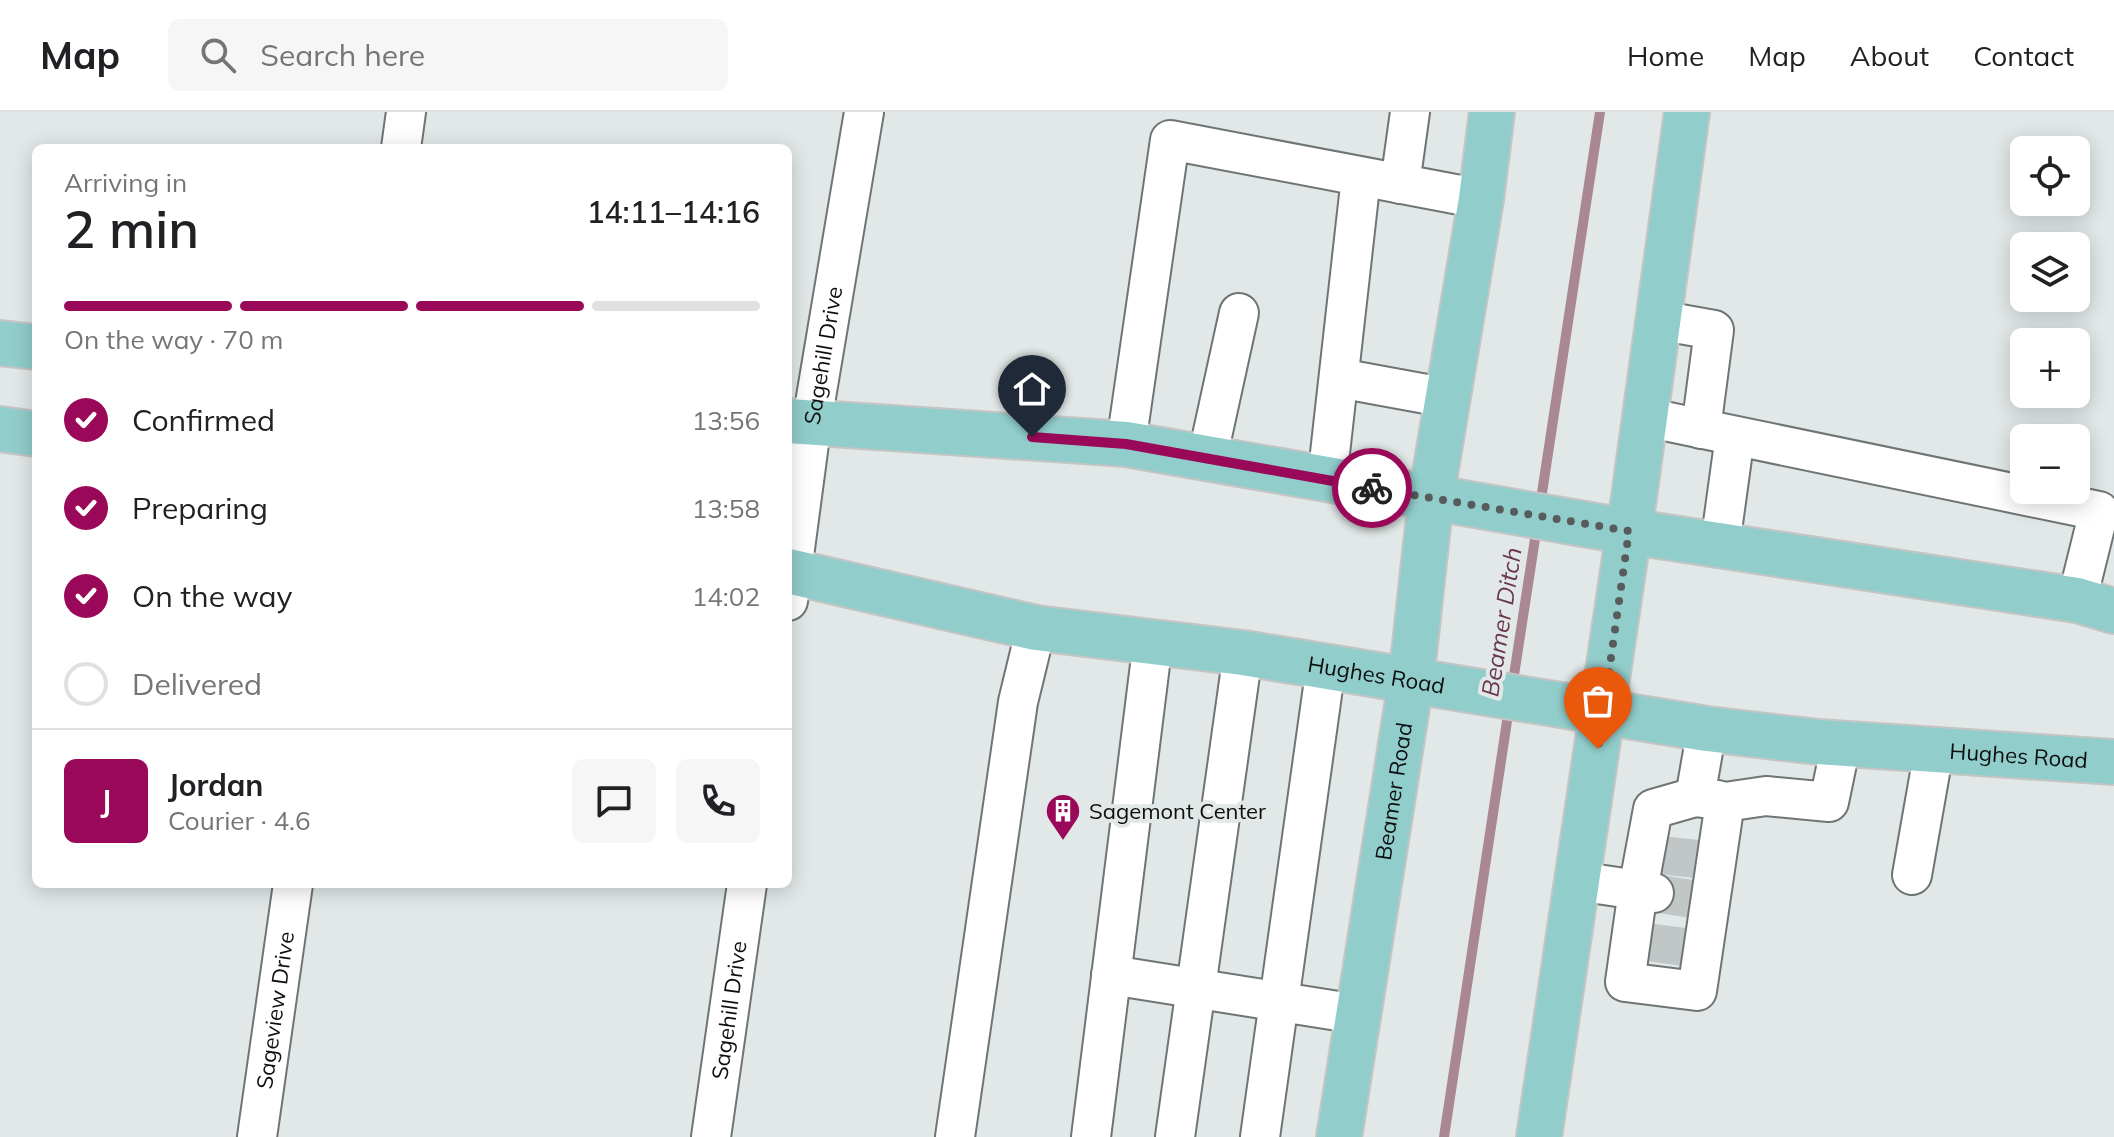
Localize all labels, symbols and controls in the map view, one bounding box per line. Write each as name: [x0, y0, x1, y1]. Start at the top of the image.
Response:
search box: [168, 19, 728, 91]
text: Map: [40, 31, 120, 79]
icon: search: [196, 33, 240, 77]
text: Search here: [260, 36, 425, 74]
text: Home: [1627, 38, 1704, 73]
text: Map: [1748, 38, 1806, 73]
text: About: [1850, 38, 1929, 73]
text: Contact: [1973, 38, 2074, 73]
map controls: [2010, 136, 2090, 504]
button: locate: [2010, 136, 2090, 216]
text: Arriving in: [64, 166, 187, 199]
text: 14:11–14:16: [587, 193, 760, 231]
text: 2 min: [64, 196, 199, 261]
button: layers: [2010, 232, 2090, 312]
street label: Sagehill Drive: [798, 284, 848, 427]
text: On the way · 70 m: [64, 323, 283, 356]
button: +: [2010, 328, 2090, 408]
pin: [998, 355, 1066, 437]
icon: home: [1010, 367, 1054, 411]
icon: check: [64, 398, 108, 442]
text: Confirmed: [132, 401, 275, 439]
text: 13:56: [692, 404, 760, 437]
button: −: [2010, 424, 2090, 504]
courier: [1332, 448, 1412, 528]
icon: bike: [1350, 466, 1394, 510]
icon: check: [64, 486, 108, 530]
text: Preparing: [132, 489, 268, 527]
text: 13:58: [692, 492, 760, 525]
water label: Beamer Ditch: [1474, 545, 1528, 699]
icon: check: [64, 574, 108, 618]
text: On the way: [132, 577, 292, 615]
text: 14:02: [692, 580, 760, 613]
street label: Hughes Road: [1306, 650, 1447, 700]
text: Delivered: [132, 665, 262, 703]
pin: [1564, 667, 1632, 749]
icon: bag: [1576, 679, 1620, 723]
street label: Beamer Road: [1369, 720, 1418, 862]
street label: Hughes Road: [1949, 737, 2089, 774]
button: chat: [572, 759, 656, 843]
button: phone: [676, 759, 760, 843]
text: Jordan: [168, 766, 263, 804]
text: J: [101, 782, 111, 820]
building icon: Sagemont Center: [1044, 792, 1082, 842]
place label: Sagemont Center: [1089, 797, 1266, 825]
text: Courier · 4.6: [168, 804, 311, 837]
street label: Sageview Drive: [250, 930, 300, 1091]
street label: Sagehill Drive: [705, 939, 753, 1081]

